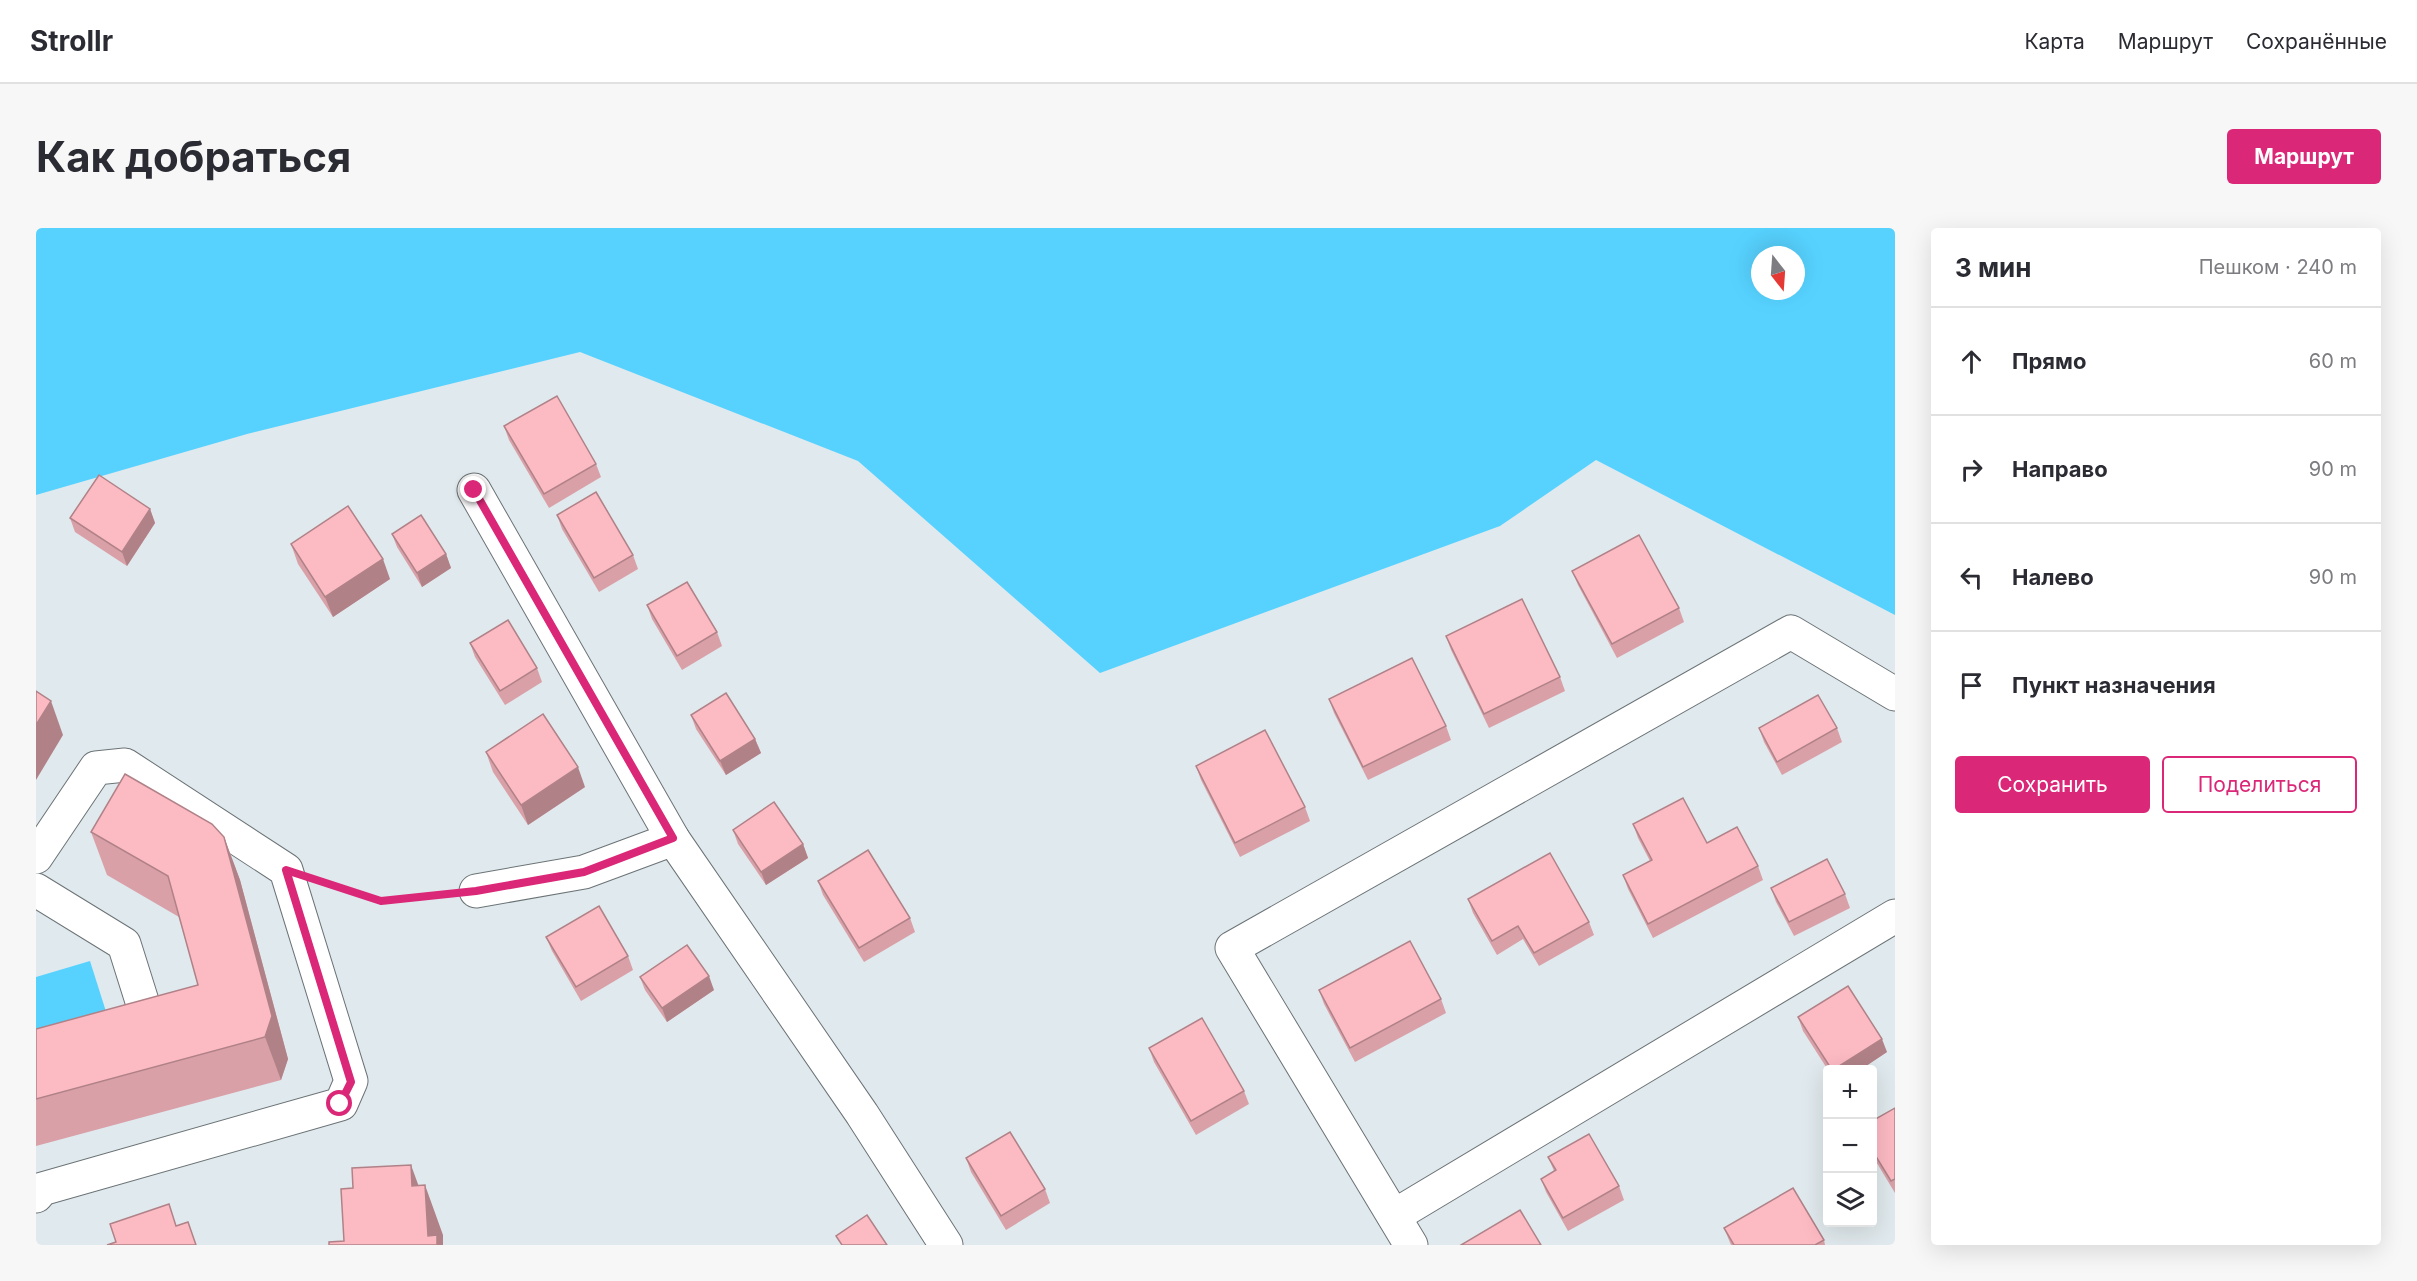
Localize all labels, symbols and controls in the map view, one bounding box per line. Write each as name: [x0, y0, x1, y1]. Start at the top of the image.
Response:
text: Strollr: [30, 24, 113, 58]
text: Карта: [2024, 29, 2085, 54]
text: Маршрут: [2118, 29, 2213, 54]
text: Сохранённые: [2246, 29, 2387, 54]
button: Маршрут: [2227, 129, 2381, 184]
text: Как добраться: [36, 131, 351, 182]
north arrow: [1751, 246, 1805, 300]
text: 3 мин: [1955, 252, 2031, 283]
text: Пешком · 240 m: [2199, 255, 2357, 279]
icon: ahead: [1955, 345, 1988, 378]
text: Прямо: [2012, 348, 2086, 374]
text: 60 m: [2309, 349, 2357, 373]
icon: right: [1955, 453, 1988, 486]
text: Направо: [2012, 456, 2108, 482]
text: 90 m: [2309, 457, 2357, 481]
route end: [460, 476, 486, 502]
icon: left: [1955, 561, 1988, 594]
text: Налево: [2012, 564, 2094, 590]
text: 90 m: [2309, 565, 2357, 589]
icon: arrive: [1955, 669, 1988, 702]
text: Пункт назначения: [2012, 672, 2216, 698]
button: Сохранить: [1955, 756, 2150, 813]
button: Поделиться: [2162, 756, 2357, 813]
map controls: [1823, 1065, 1877, 1227]
button: +: [1823, 1065, 1877, 1119]
route start: [326, 1090, 352, 1116]
button: −: [1823, 1119, 1877, 1173]
button: layers: [1823, 1173, 1877, 1227]

